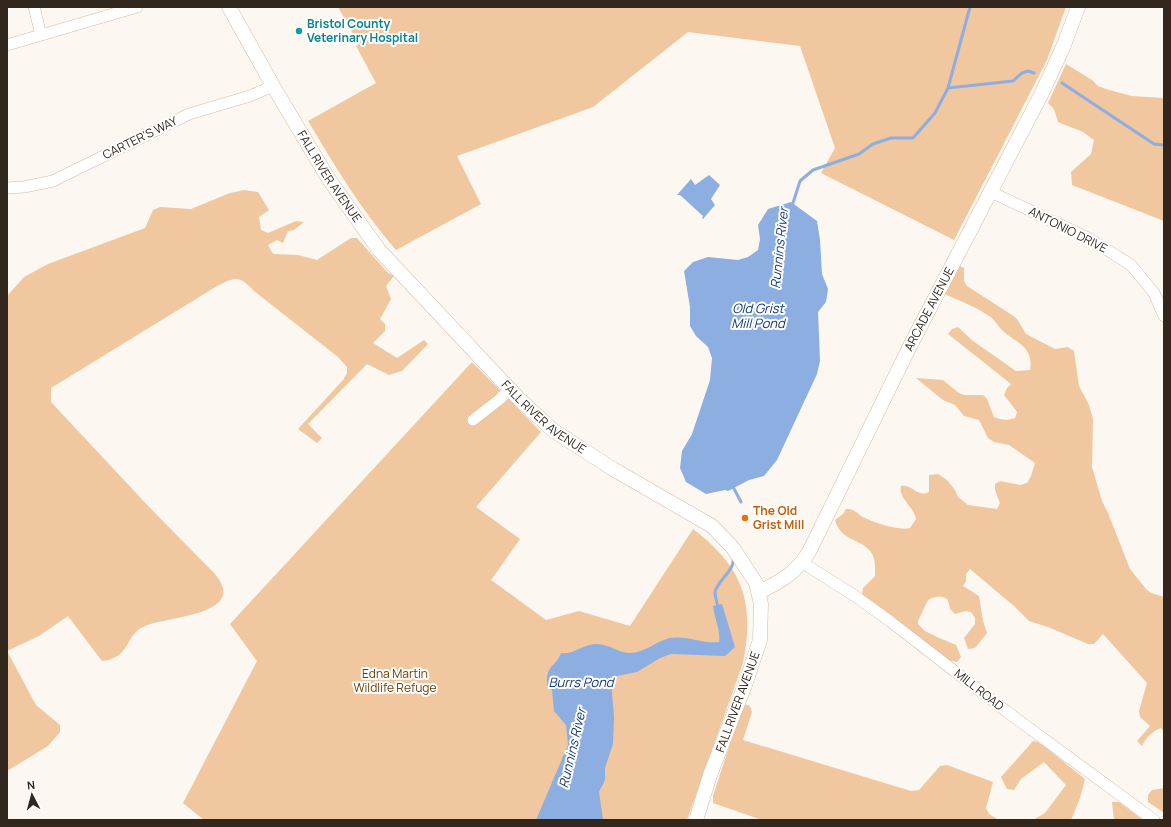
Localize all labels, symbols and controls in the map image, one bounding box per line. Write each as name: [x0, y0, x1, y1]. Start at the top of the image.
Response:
place label: Bristol County Veterinary Hospital: [307, 15, 418, 46]
marker: Bristol County Veterinary Hospital: [294, 26, 304, 36]
street label: CARTER'S WAY: [100, 112, 180, 163]
street label: FALL RIVER AVENUE: [294, 127, 366, 226]
street label: ANTONIO DRIVE: [1026, 202, 1111, 257]
water label: Runnins River: [766, 204, 792, 289]
street label: ARCADE AVENUE: [900, 264, 958, 354]
water label: Old Grist Mill Pond: [731, 299, 787, 332]
street label: FALL RIVER AVENUE: [498, 376, 590, 458]
place label: The Old Grist Mill: [753, 502, 804, 533]
marker: The Old Grist Mill: [740, 513, 750, 523]
street label: FALL RIVER AVENUE: [711, 649, 764, 755]
park label: Edna Martin Wildlife Refuge: [354, 665, 436, 696]
street label: MILL ROAD: [951, 665, 1008, 714]
water label: Burrs Pond: [548, 673, 616, 691]
water label: Runnins River: [554, 704, 590, 790]
north arrow: [12, 775, 52, 815]
text: N: [26, 777, 36, 792]

